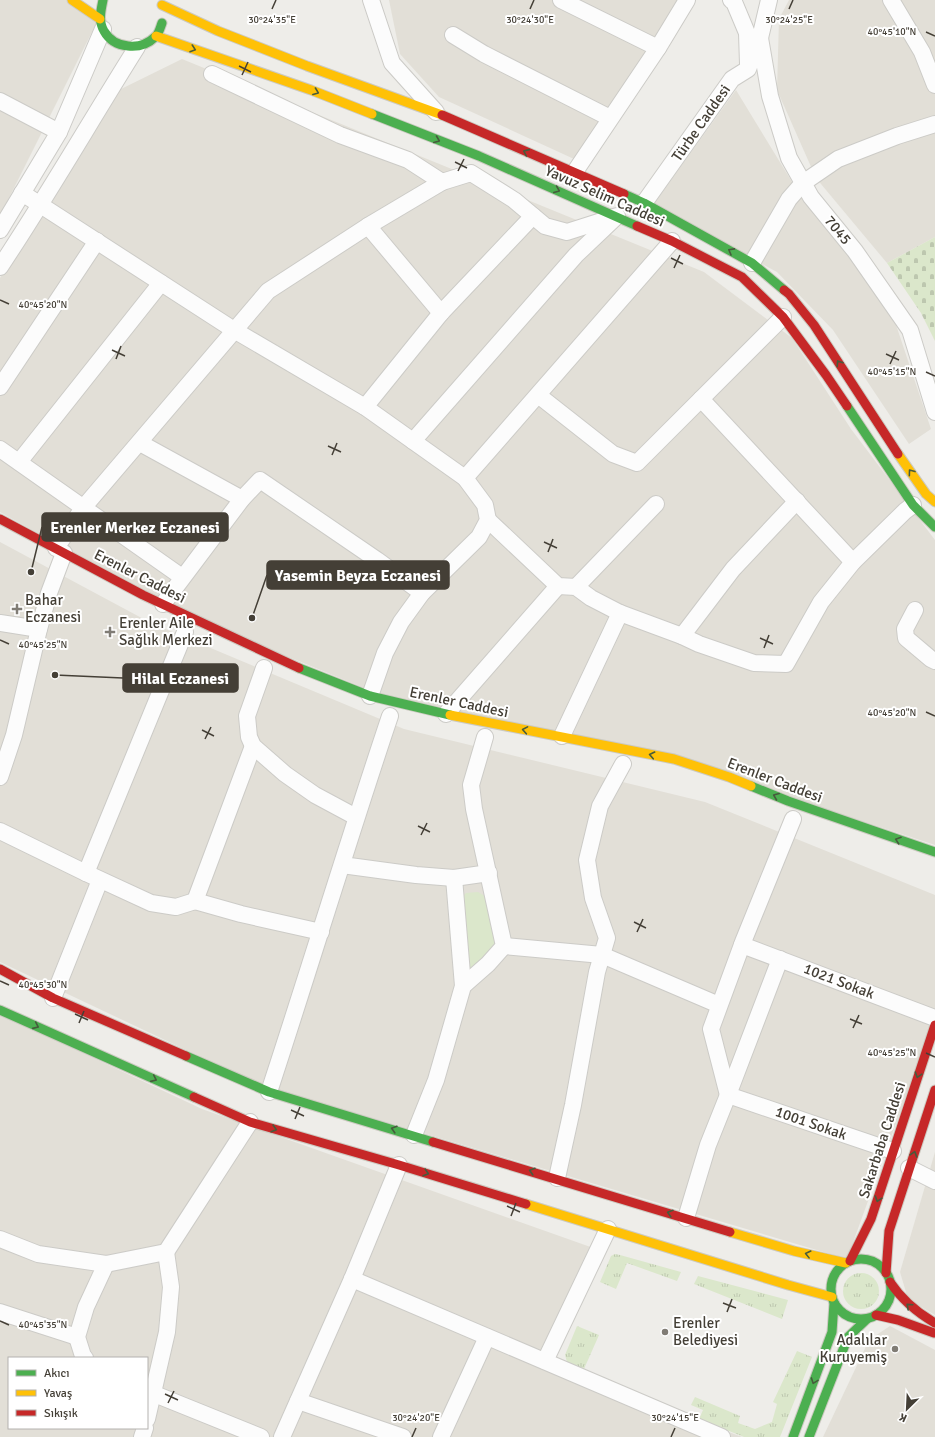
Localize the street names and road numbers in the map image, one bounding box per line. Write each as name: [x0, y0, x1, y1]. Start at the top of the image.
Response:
street label: Türbe Caddesi: [668, 81, 734, 165]
street label: Yavuz Selim Caddesi: [542, 161, 668, 231]
street label: 7045: [821, 212, 855, 248]
street label: Erenler Caddesi: [91, 545, 189, 607]
street label: Erenler Caddesi: [408, 683, 510, 721]
street label: Erenler Caddesi: [725, 754, 825, 806]
street label: 1021 Sokak: [801, 959, 877, 1003]
street label: Sakarbaba Caddesi: [855, 1079, 909, 1201]
street label: 1001 Sokak: [773, 1102, 850, 1144]

